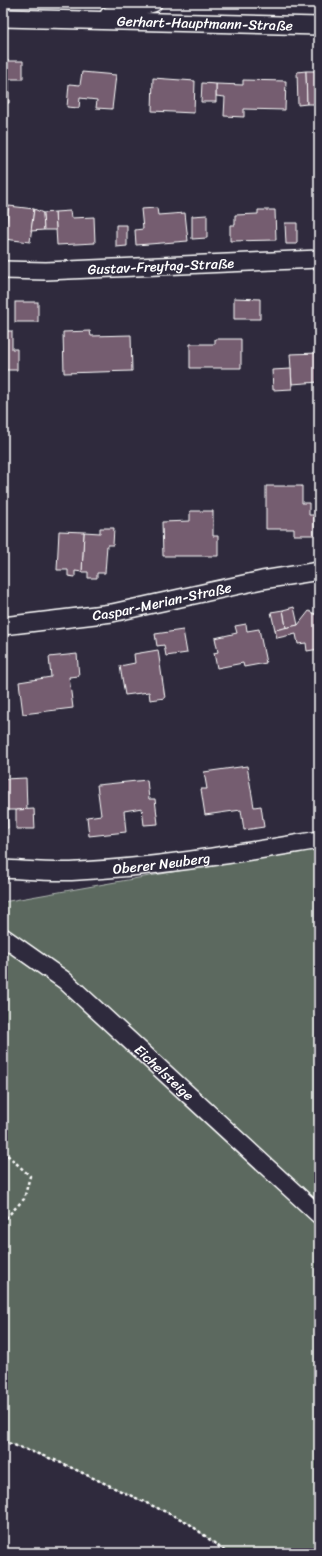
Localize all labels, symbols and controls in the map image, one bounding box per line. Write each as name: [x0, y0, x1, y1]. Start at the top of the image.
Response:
street label: Gerhart-Hauptmann-Straße: [117, 8, 293, 38]
street label: Gustav-Freytag-Straße: [87, 250, 235, 282]
street label: Caspar-Merian-Straße: [91, 575, 234, 628]
street label: Oberer Neuberg: [112, 845, 212, 881]
street label: Eichelsteige: [128, 1038, 200, 1107]

